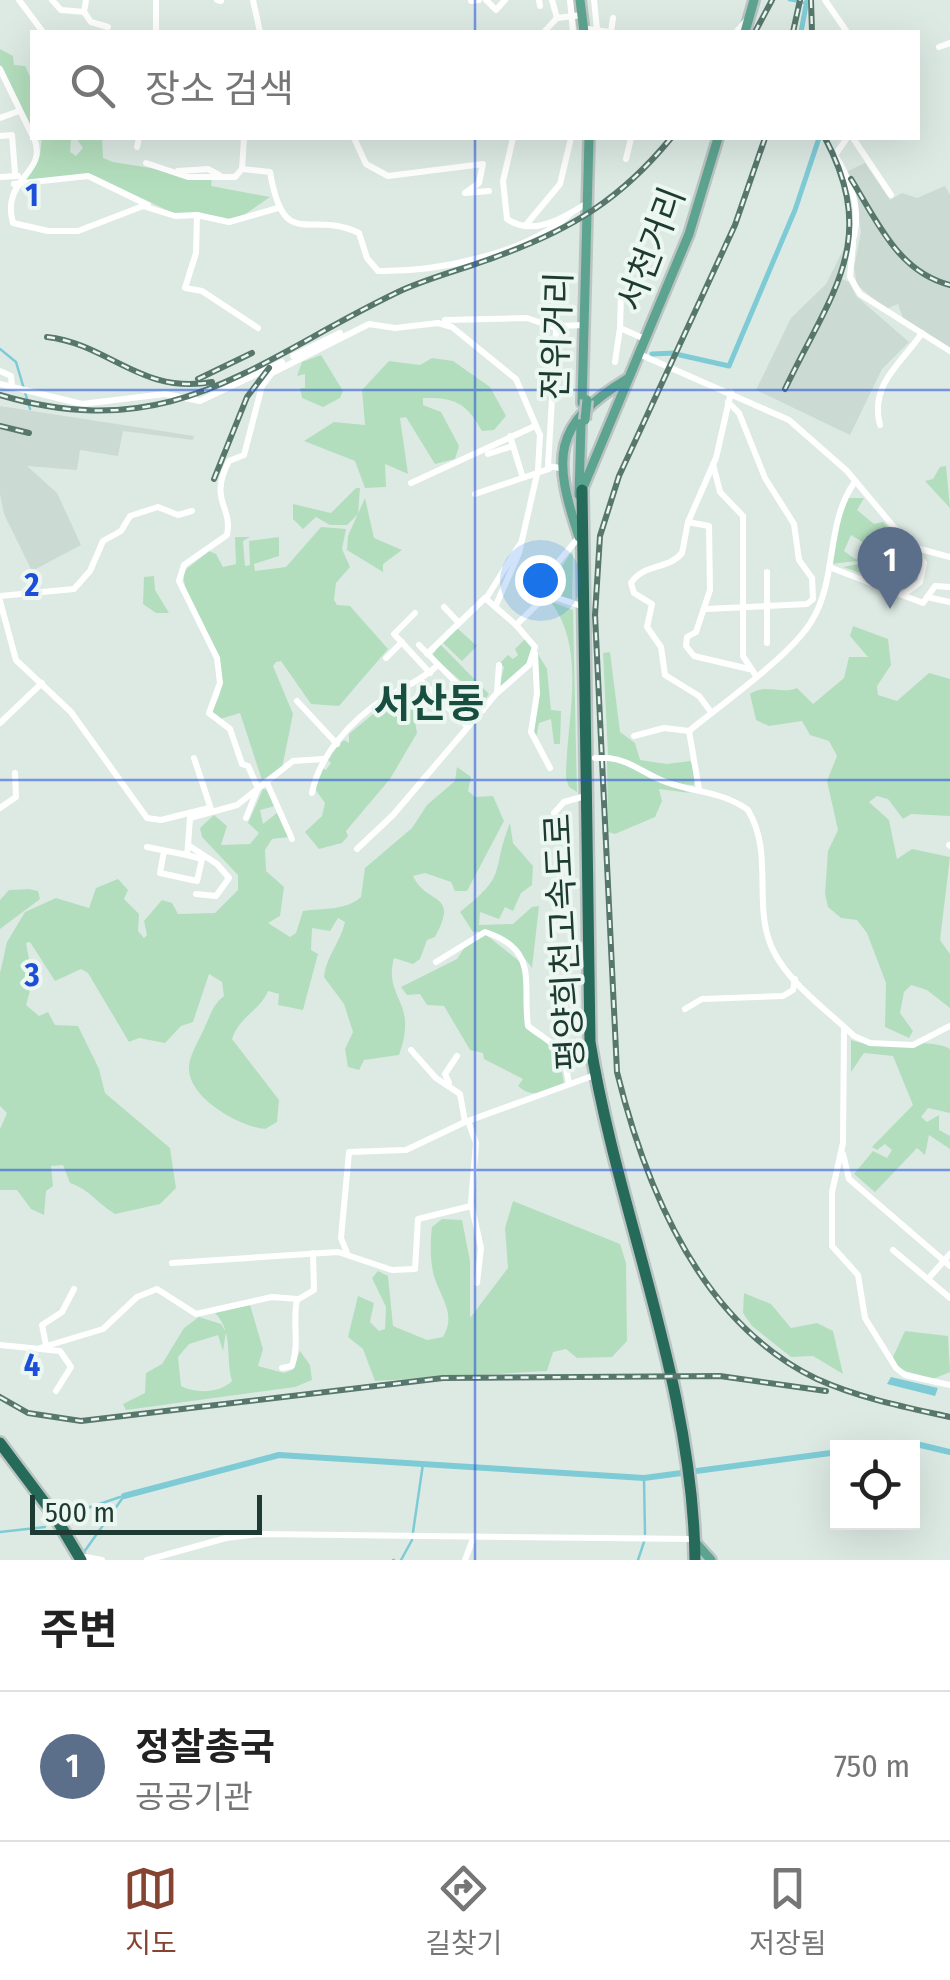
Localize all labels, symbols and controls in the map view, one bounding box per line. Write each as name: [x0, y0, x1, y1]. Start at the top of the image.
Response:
search box: [30, 30, 920, 140]
icon: search: [65, 58, 120, 113]
text: 장소 검색: [145, 66, 294, 112]
text: 1: [25, 176, 39, 214]
street label: 서천거리: [608, 181, 694, 317]
street label: 전위거리: [534, 271, 580, 401]
pin: 1: [858, 526, 922, 609]
your location: [515, 555, 566, 606]
text: 2: [24, 566, 40, 604]
district label: 서산동: [374, 680, 484, 728]
street label: 평양희천고속도로: [536, 812, 592, 1072]
text: 3: [23, 956, 40, 994]
text: 4: [24, 1346, 40, 1384]
map controls: [830, 1440, 920, 1530]
button: locate: [830, 1440, 920, 1530]
scale bar: [30, 1490, 262, 1534]
text: 500 m: [45, 1496, 115, 1529]
text: 주변: [40, 1605, 117, 1655]
text: 정찰총국: [135, 1724, 275, 1770]
text: 1: [66, 1747, 79, 1785]
text: 750 m: [834, 1747, 910, 1785]
text: 공공기관: [135, 1778, 253, 1816]
tab: 지도: [123, 1861, 178, 1961]
tab: 길찾기: [425, 1861, 503, 1961]
tab: 저장됨: [749, 1861, 827, 1961]

